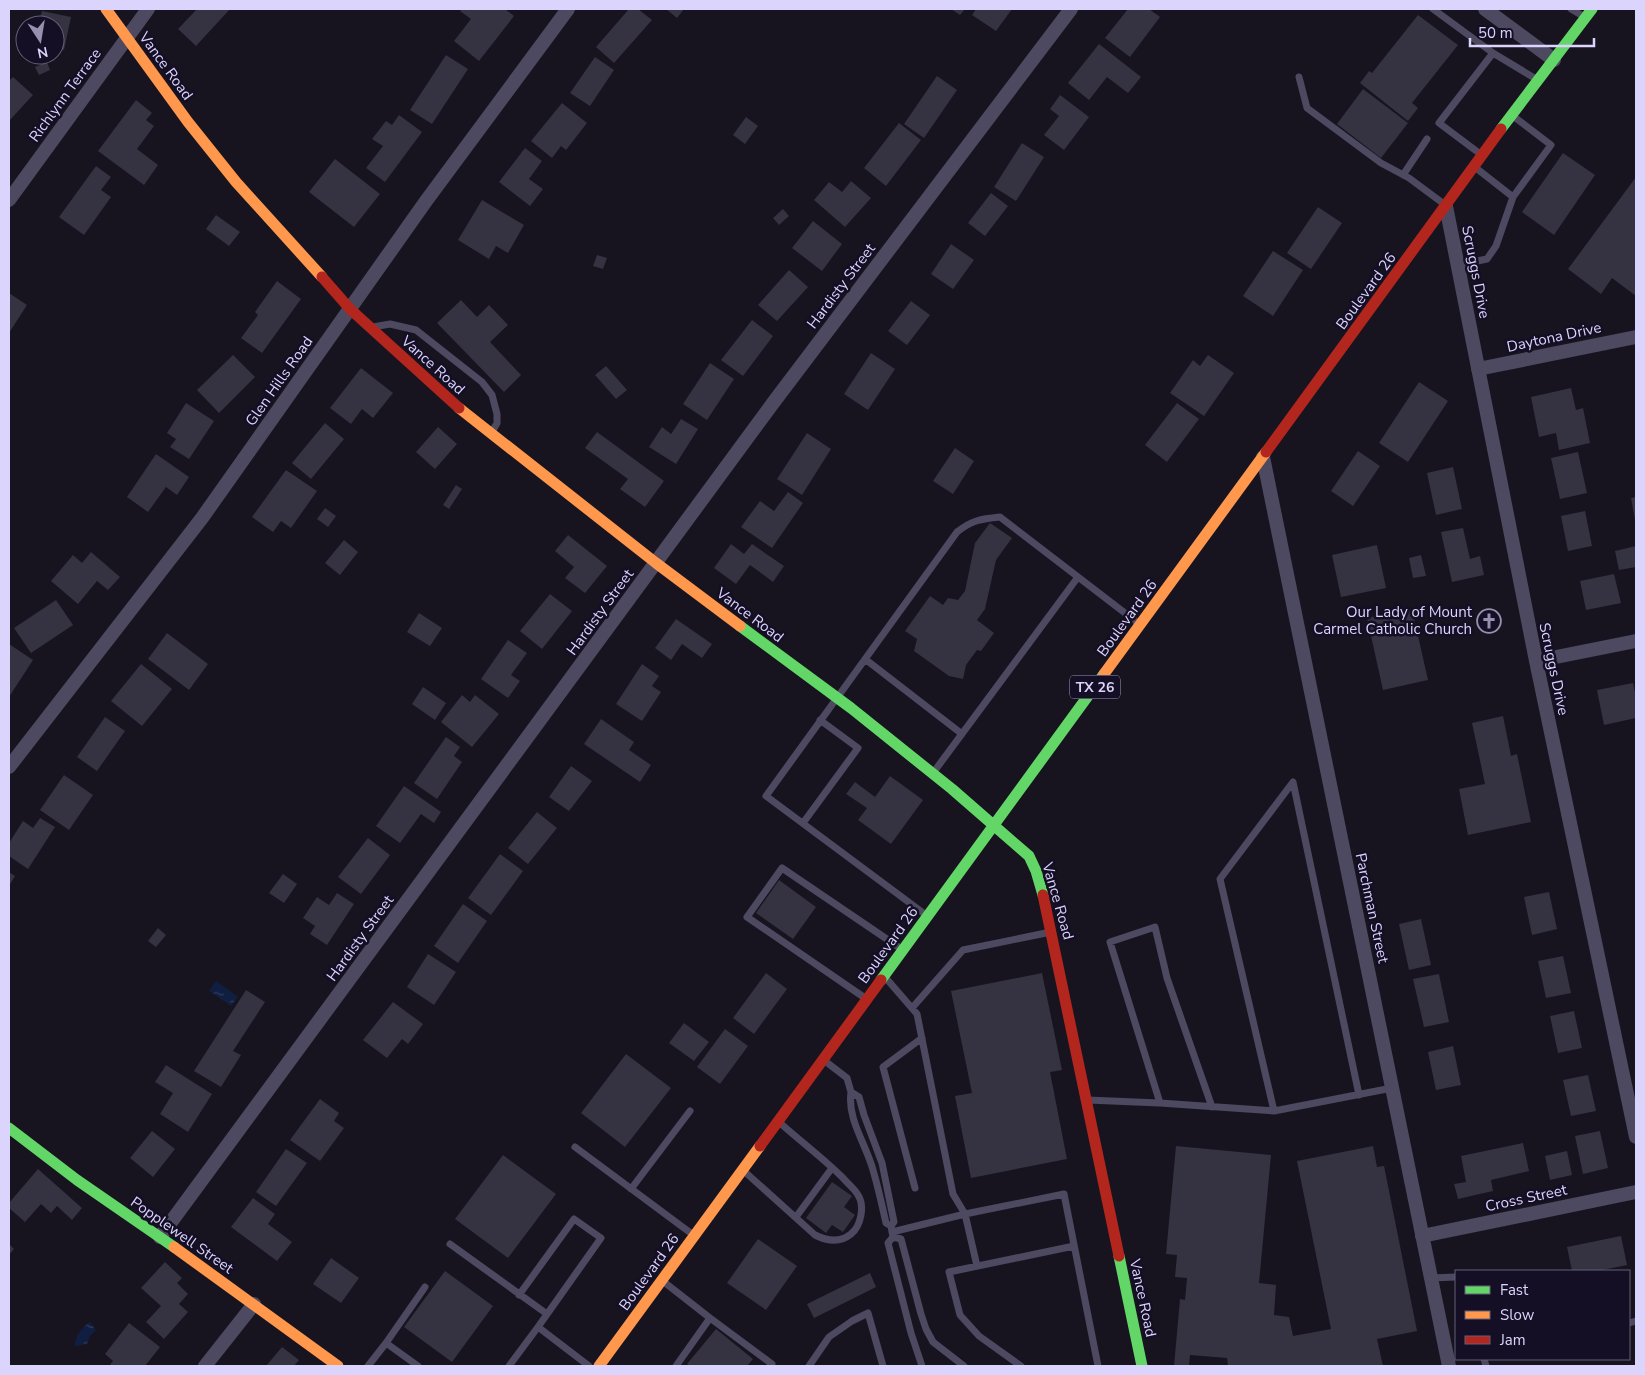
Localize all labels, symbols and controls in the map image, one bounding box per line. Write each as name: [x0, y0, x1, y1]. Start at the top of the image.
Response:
north arrow: [15, 15, 65, 65]
scale bar: [1470, 15, 1594, 47]
text: 50 m: [1478, 23, 1513, 43]
street label: Vance Road: [134, 27, 197, 104]
text: N: [35, 42, 50, 63]
street label: Richlynn Terrace: [24, 44, 106, 146]
street label: Scruggs Drive: [1457, 224, 1495, 320]
street label: Hardisty Street: [802, 239, 880, 333]
street label: Boulevard 26: [1331, 248, 1401, 334]
street label: Daytona Drive: [1505, 317, 1603, 357]
street label: Vance Road: [396, 330, 469, 399]
street label: Glen Hills Road: [241, 332, 317, 430]
street label: Hardisty Street: [562, 564, 638, 659]
street label: Boulevard 26: [1092, 575, 1162, 661]
street label: Vance Road: [711, 582, 788, 647]
place label: Our Lady of Mount Carmel Catholic Church: [1313, 602, 1473, 639]
church icon: Our Lady of Mount Carmel Catholic Church: [1476, 608, 1502, 634]
street label: Scruggs Drive: [1534, 621, 1574, 717]
road number: TX 26: [1070, 676, 1120, 699]
street label: Parchman Street: [1351, 851, 1394, 966]
street label: Vance Road: [1037, 859, 1079, 942]
street label: Hardisty Street: [322, 890, 398, 985]
street label: Boulevard 26: [853, 902, 923, 988]
street label: Cross Street: [1483, 1179, 1569, 1216]
street label: Popplewell Street: [127, 1192, 238, 1278]
street label: Boulevard 26: [614, 1229, 684, 1315]
street label: Vance Road: [1125, 1256, 1161, 1339]
legend: [1455, 1270, 1630, 1360]
text: Fast: [1500, 1280, 1529, 1300]
text: Slow: [1500, 1305, 1535, 1325]
text: Jam: [1499, 1330, 1526, 1350]

